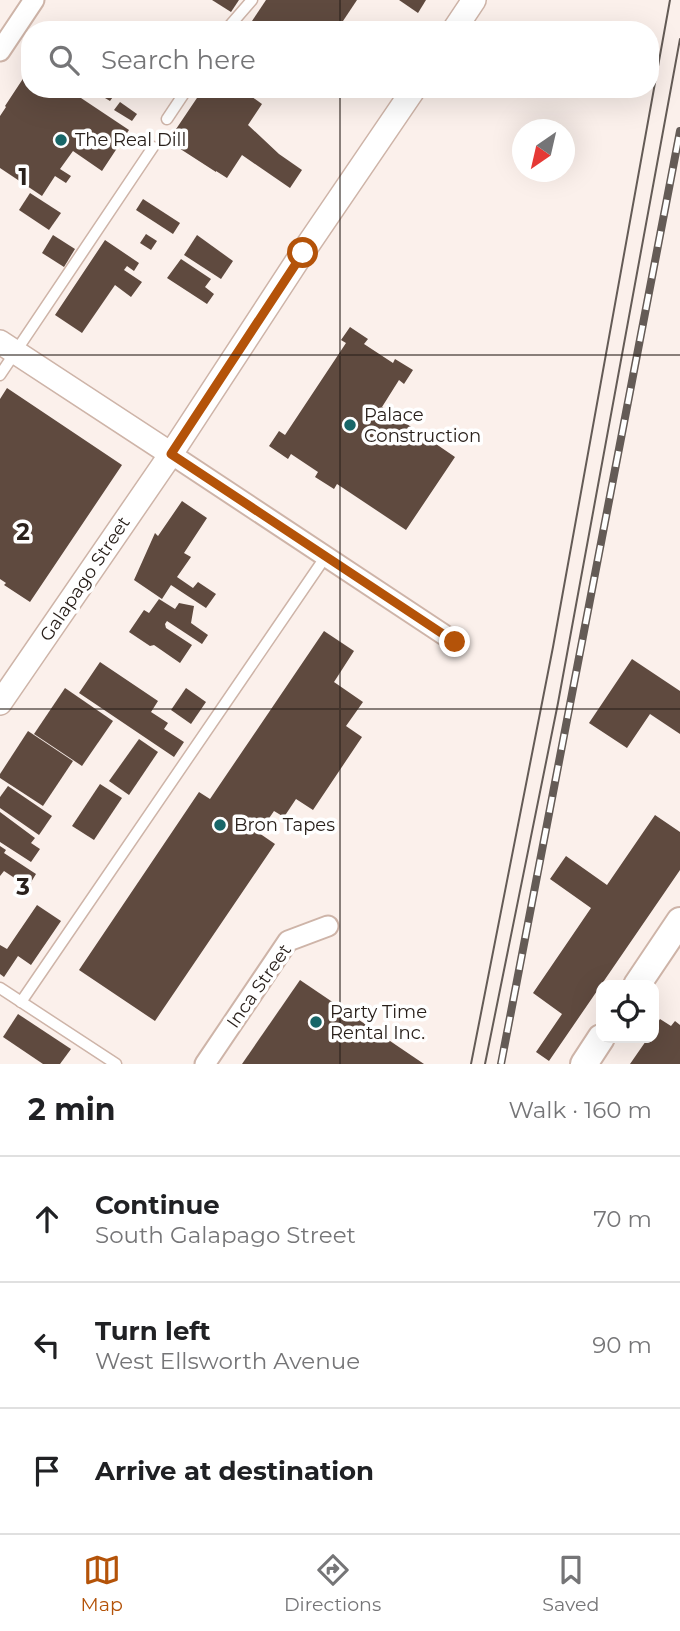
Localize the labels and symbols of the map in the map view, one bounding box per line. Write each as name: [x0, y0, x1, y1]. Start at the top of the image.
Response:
north arrow: [512, 119, 575, 182]
place label: The Real Dill: [75, 129, 186, 151]
marker: The Real Dill: [53, 132, 69, 148]
text: 1: [18, 163, 28, 191]
route start: [287, 237, 318, 268]
place label: Palace Construction: [364, 404, 481, 447]
marker: Palace Construction: [342, 417, 358, 433]
street label: Galapago Street: [35, 513, 135, 645]
text: 2: [16, 518, 30, 546]
route end: [439, 626, 470, 657]
place label: Bron Tapes: [234, 814, 335, 836]
marker: Bron Tapes: [212, 817, 228, 833]
text: 3: [15, 873, 30, 901]
street label: Inca Street: [222, 940, 296, 1032]
place label: Party Time Rental Inc.: [330, 1001, 427, 1044]
marker: Party Time Rental Inc.: [308, 1014, 324, 1030]

